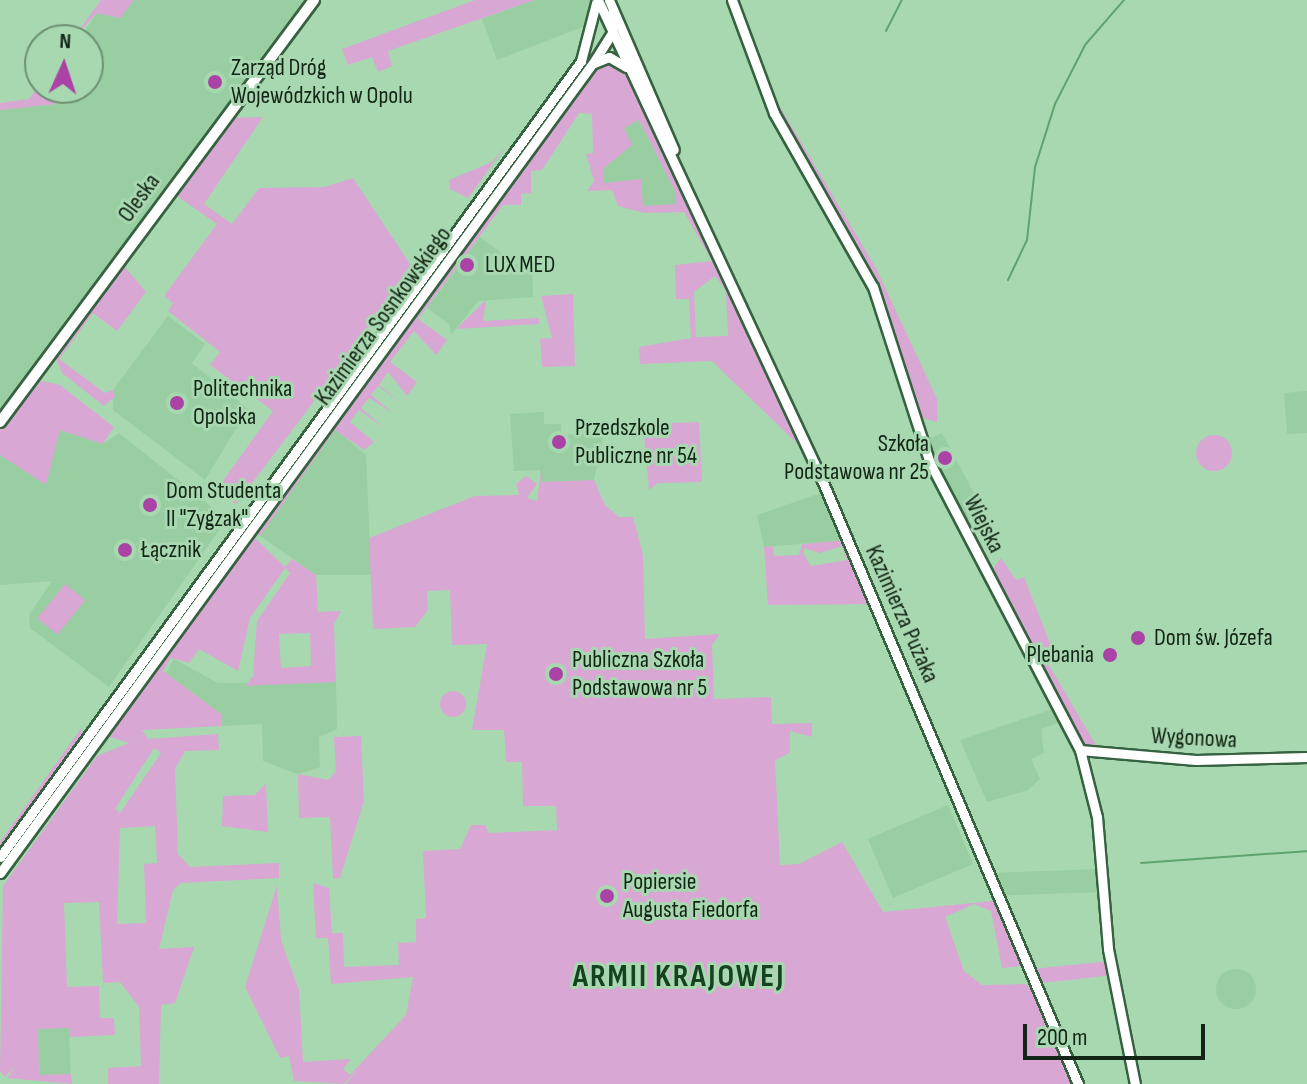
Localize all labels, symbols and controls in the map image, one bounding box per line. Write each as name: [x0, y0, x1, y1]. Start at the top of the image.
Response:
north arrow: [24, 24, 104, 104]
text: N: [59, 28, 72, 55]
place label: Zarząd Dróg Wojewódzkich w Opolu: [231, 54, 413, 110]
marker: Zarząd Dróg Wojewódzkich w Opolu: [206, 73, 224, 91]
street label: Oleska: [112, 168, 166, 228]
street label: Kazimierza Sosnkowskiego: [309, 221, 457, 411]
place label: LUX MED: [485, 251, 555, 279]
marker: LUX MED: [456, 254, 478, 276]
place label: Politechnika Opolska: [193, 375, 292, 431]
marker: Politechnika Opolska: [168, 394, 186, 412]
place label: Przedszkole Publiczne nr 54: [575, 414, 697, 470]
place label: Szkoła Podstawowa nr 25: [784, 430, 929, 486]
marker: Przedszkole Publiczne nr 54: [550, 433, 568, 451]
marker: Szkoła Podstawowa nr 25: [936, 449, 954, 467]
place label: Dom Studenta II "Zygzak": [166, 477, 281, 533]
street label: Wiejska: [957, 490, 1011, 558]
marker: Dom Studenta II "Zygzak": [141, 496, 159, 514]
place label: Łącznik: [141, 536, 201, 564]
marker: Łącznik: [116, 541, 134, 559]
street label: Kazimierza Pużaka: [859, 541, 945, 687]
place label: Dom św. Józefa: [1154, 624, 1273, 652]
marker: Dom św. Józefa: [1129, 629, 1147, 647]
place label: Plebania: [1027, 641, 1094, 669]
place label: Publiczna Szkoła Podstawowa nr 5: [572, 646, 707, 702]
marker: Plebania: [1101, 646, 1119, 664]
marker: Publiczna Szkoła Podstawowa nr 5: [547, 665, 565, 683]
street label: Wygonowa: [1150, 721, 1238, 755]
place label: Popiersie Augusta Fiedorfa: [623, 868, 758, 924]
marker: Popiersie Augusta Fiedorfa: [598, 887, 616, 905]
district label: ARMII KRAJOWEJ: [573, 958, 785, 996]
scale bar: [1027, 1008, 1209, 1058]
text: 200 m: [1037, 1023, 1088, 1052]

